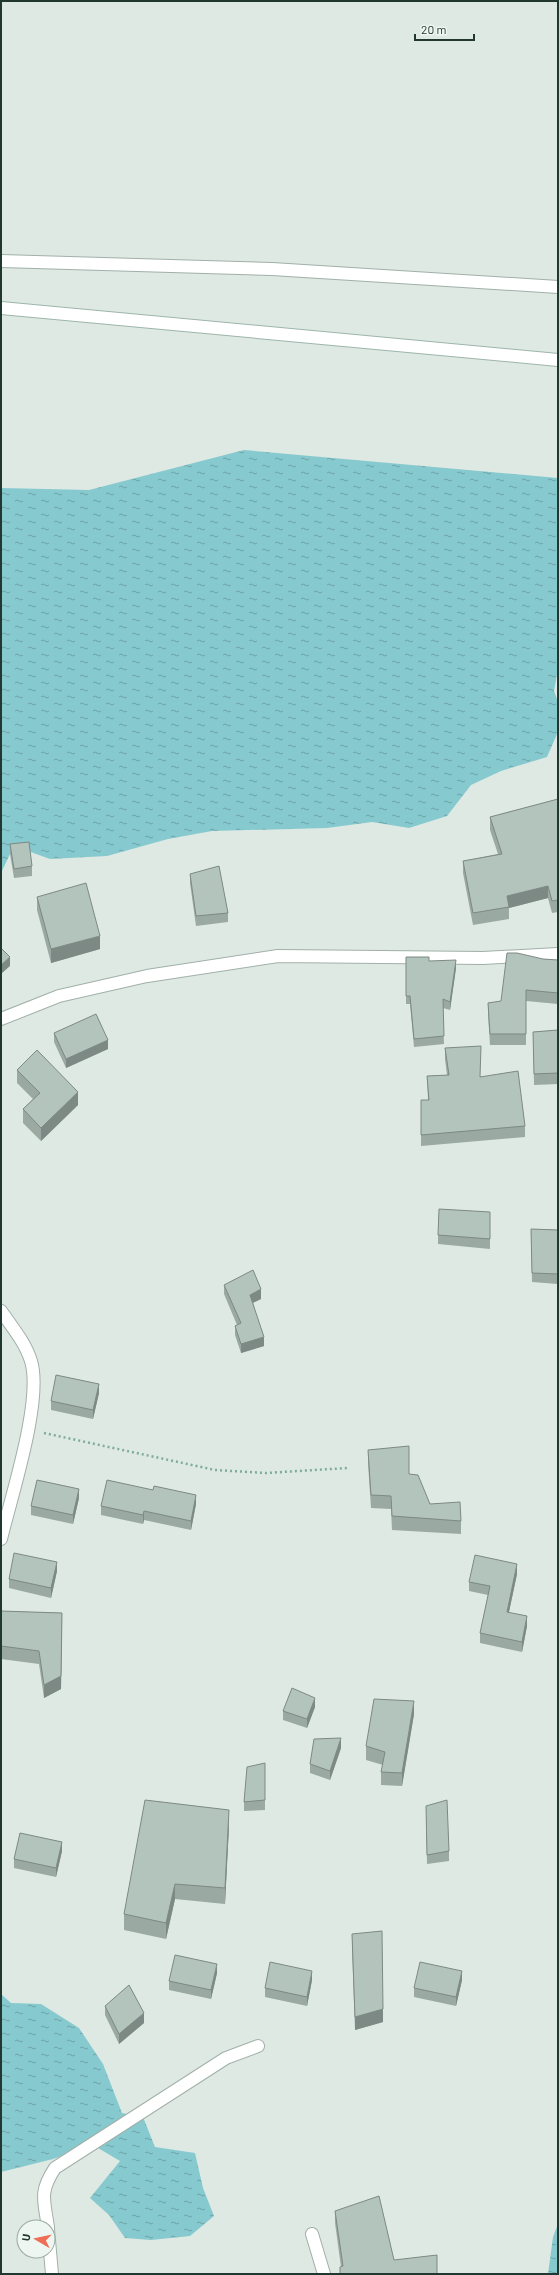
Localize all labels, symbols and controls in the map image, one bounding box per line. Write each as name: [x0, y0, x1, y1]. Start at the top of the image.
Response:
scale bar: [415, 16, 474, 42]
text: 20 m: [421, 22, 447, 36]
north arrow: [16, 2219, 56, 2259]
text: U: [19, 2233, 33, 2242]

